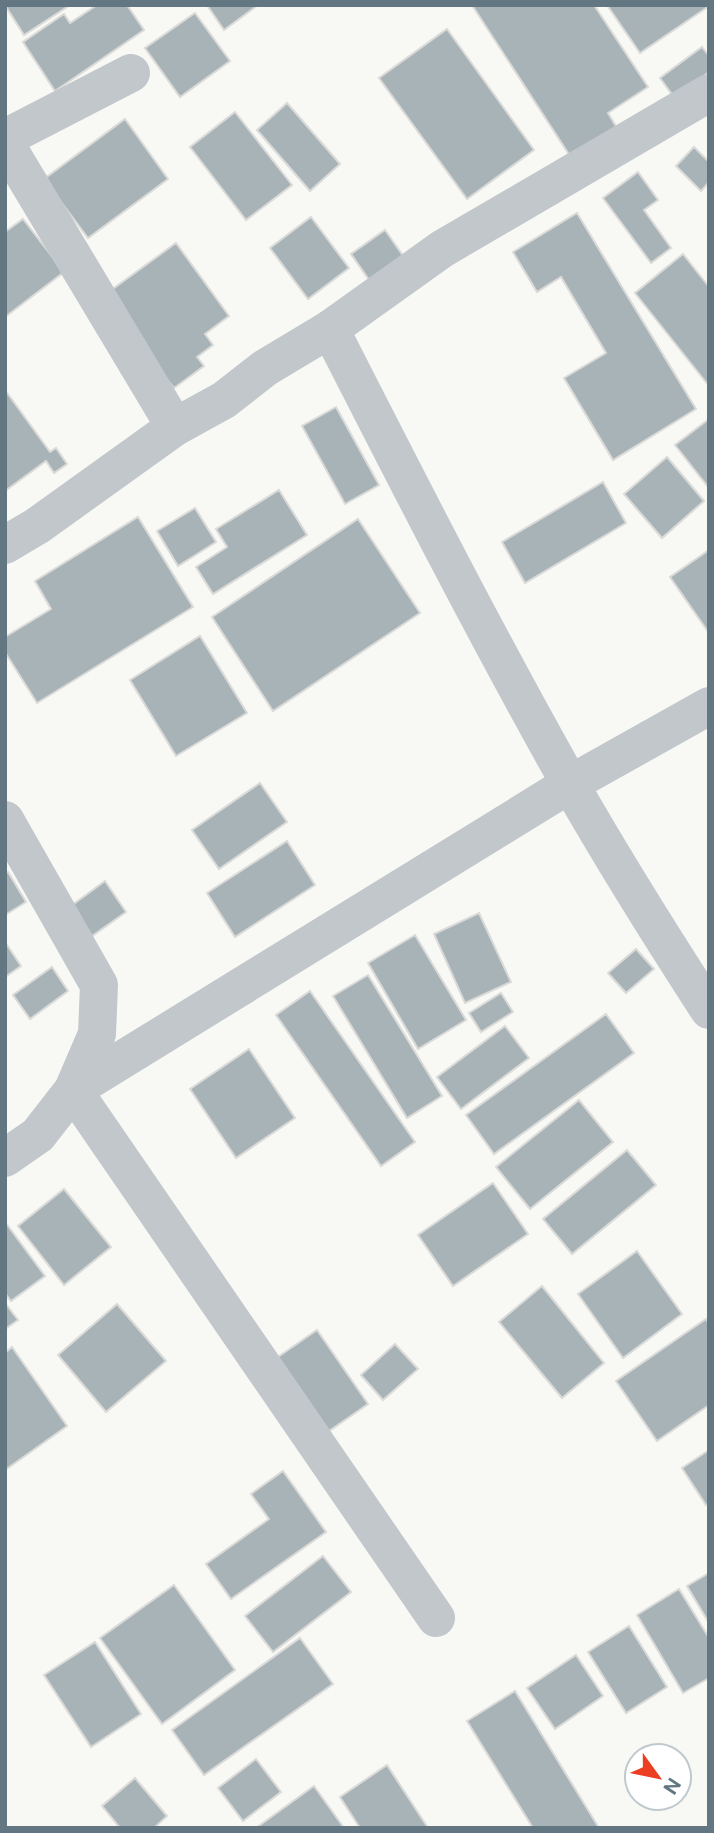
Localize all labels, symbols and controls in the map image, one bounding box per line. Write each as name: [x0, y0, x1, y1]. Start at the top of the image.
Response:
north arrow: [623, 1742, 693, 1812]
text: N: [659, 1774, 686, 1798]

